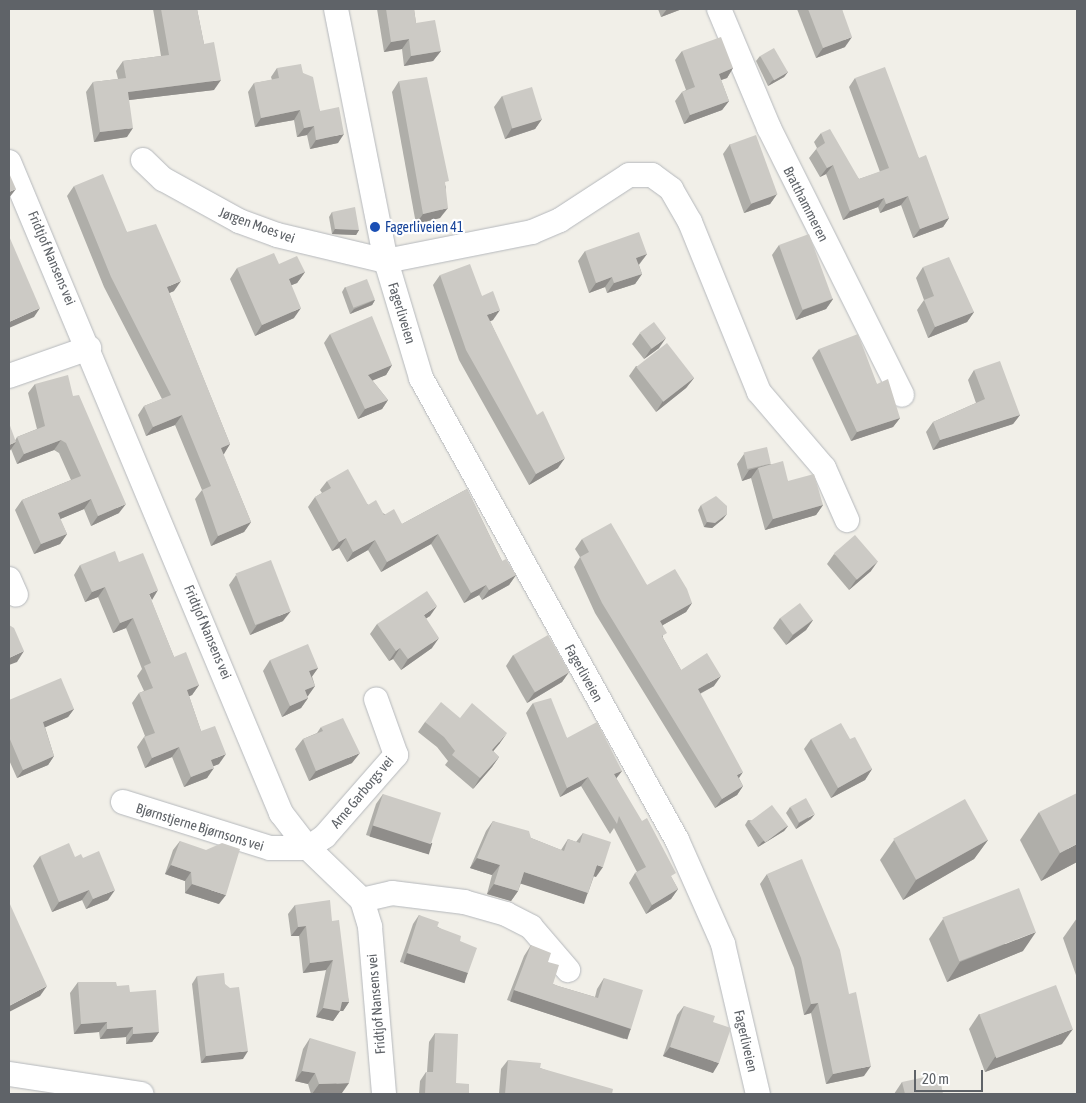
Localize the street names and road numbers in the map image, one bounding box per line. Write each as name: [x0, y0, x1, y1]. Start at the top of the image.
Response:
street label: Bratthammeren: [780, 164, 832, 244]
street label: Jørgen Moes vei: [217, 203, 297, 247]
street label: Fridtjof Nansens vei: [25, 208, 79, 308]
street label: Fagerliveien: [385, 280, 419, 346]
street label: Fridtjof Nansens vei: [181, 582, 235, 682]
street label: Fagerliveien: [561, 641, 607, 705]
street label: Arne Garborgs vei: [327, 752, 397, 832]
street label: Bjørnstjerne Bjørnsons vei: [134, 800, 266, 854]
street label: Fridtjof Nansens vei: [363, 953, 389, 1055]
street label: Fagerliveien: [731, 1008, 761, 1074]

